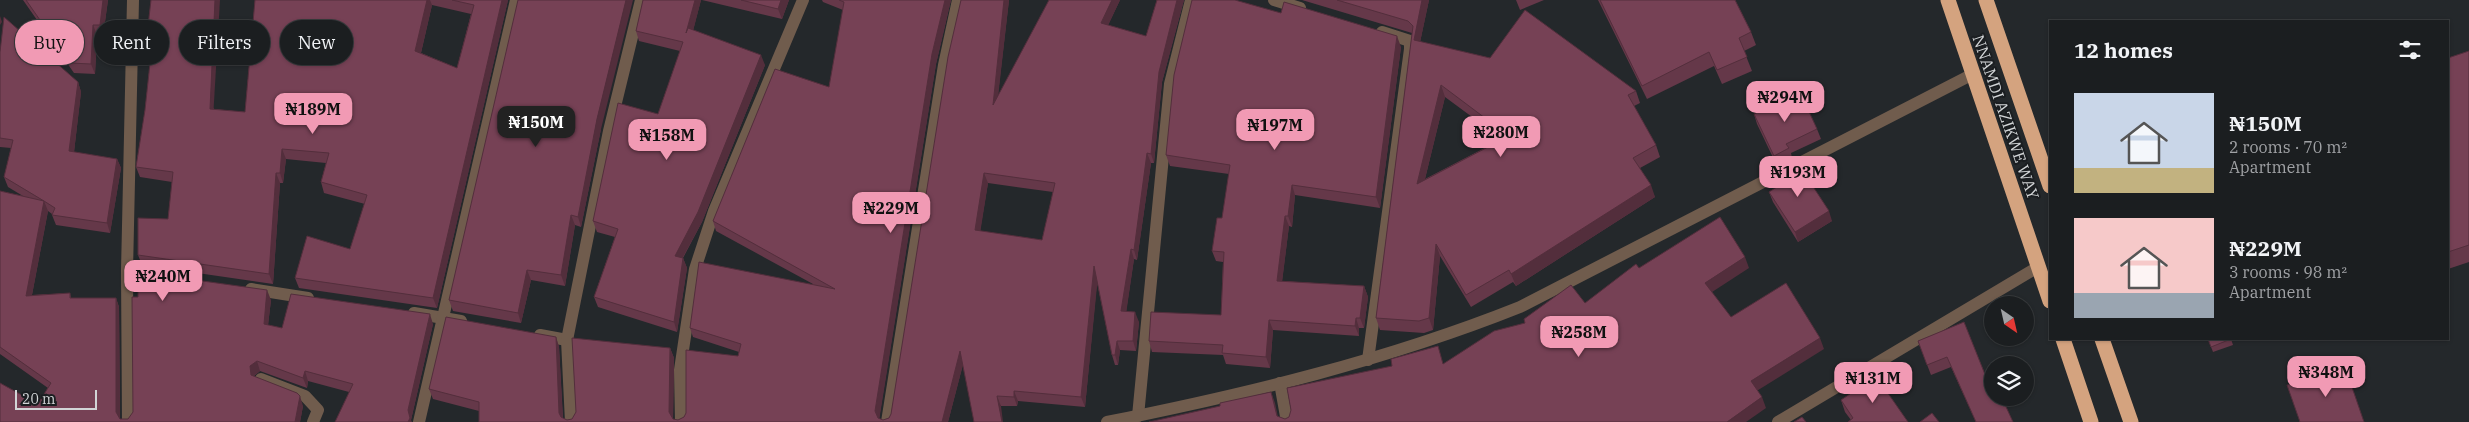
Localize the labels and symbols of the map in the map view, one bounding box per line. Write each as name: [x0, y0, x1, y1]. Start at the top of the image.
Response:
street label: NNAMDI AZIKWE WAY: [1968, 32, 2044, 202]
pin: ₦294M: [1750, 80, 1820, 123]
pin: ₦189M: [278, 92, 348, 135]
pin: ₦150M: [501, 106, 571, 148]
pin: ₦197M: [1240, 108, 1310, 151]
pin: ₦280M: [1466, 116, 1536, 158]
pin: ₦158M: [632, 119, 702, 161]
pin: ₦193M: [1763, 156, 1833, 198]
pin: ₦229M: [856, 192, 926, 234]
pin: ₦240M: [128, 260, 198, 302]
north arrow: [1984, 296, 2034, 346]
pin: ₦258M: [1544, 316, 1614, 358]
pin: ₦348M: [2291, 356, 2361, 398]
pin: ₦131M: [1838, 362, 1908, 404]
scale bar: [15, 387, 98, 410]

